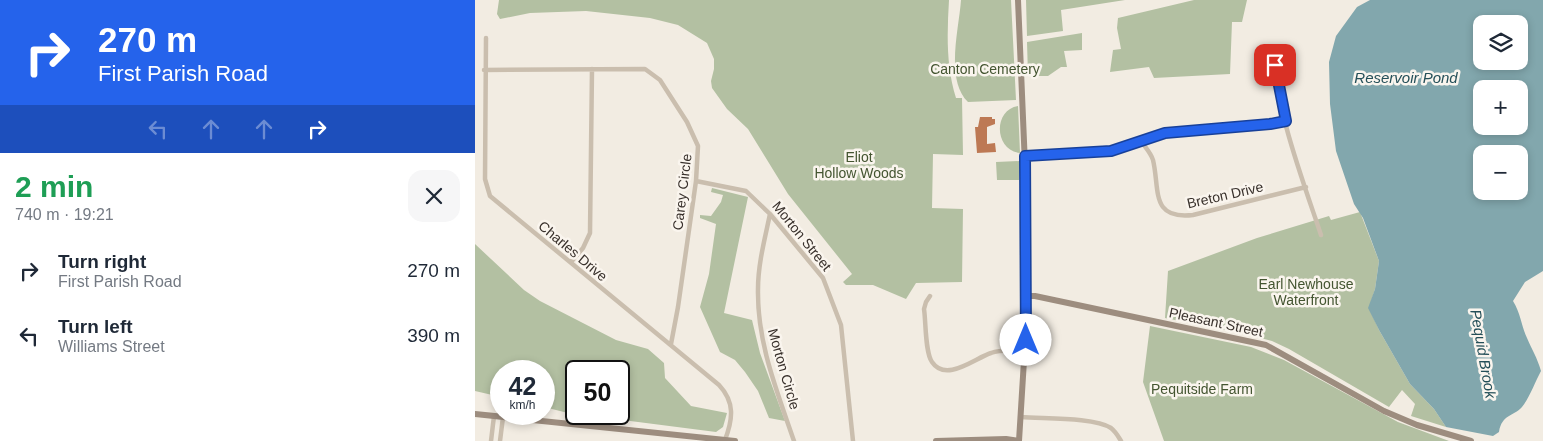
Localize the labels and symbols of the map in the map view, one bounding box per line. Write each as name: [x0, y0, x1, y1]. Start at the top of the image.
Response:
pin: [1254, 44, 1296, 86]
park label: Canton Cemetery: [930, 61, 1040, 77]
water label: Reservoir Pond: [1354, 69, 1458, 86]
park label: Eliot Hollow Woods: [814, 149, 904, 181]
street label: Carey Circle: [669, 153, 695, 231]
street label: Breton Drive: [1185, 178, 1265, 212]
street label: Morton Street: [769, 198, 835, 274]
street label: Charles Drive: [535, 218, 611, 285]
park label: Earl Newhouse Waterfront: [1259, 276, 1354, 308]
street label: Pleasant Street: [1168, 304, 1265, 340]
water label: Pequid Brook: [1467, 308, 1500, 401]
position arrow: [999, 313, 1051, 365]
street label: Morton Circle: [765, 327, 803, 411]
speed limit sign: 50: [565, 360, 630, 425]
park label: Pequitside Farm: [1151, 381, 1253, 397]

